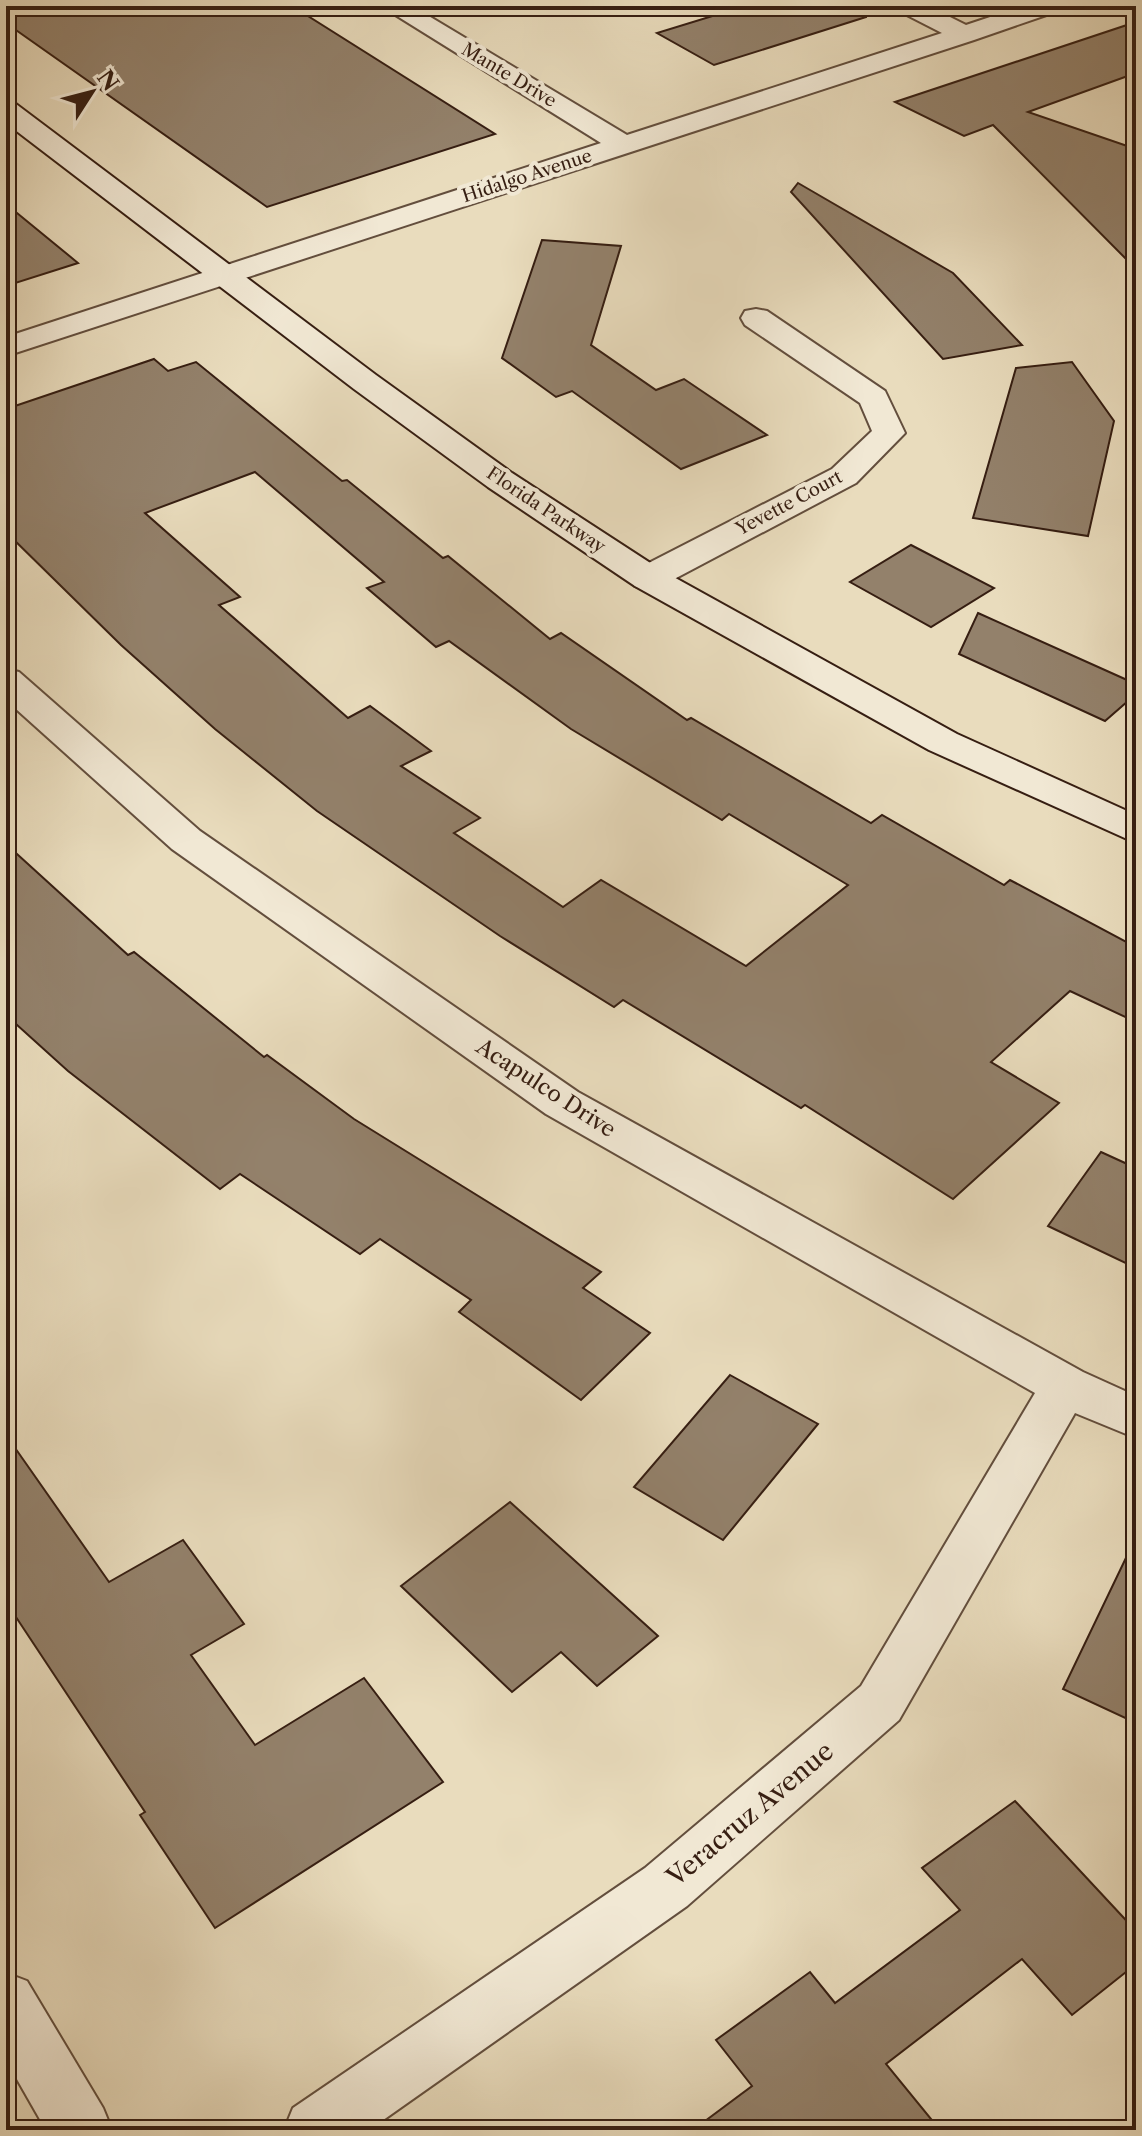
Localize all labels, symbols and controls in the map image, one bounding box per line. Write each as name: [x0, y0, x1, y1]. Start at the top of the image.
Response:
street label: Mante Drive: [458, 38, 560, 112]
north arrow: [52, 52, 132, 132]
text: N: [91, 65, 124, 96]
street label: Hidalgo Avenue: [459, 145, 595, 207]
street label: Florida Parkway: [483, 462, 610, 558]
street label: Yevette Court: [731, 465, 847, 541]
street label: Acapulco Drive: [470, 1032, 621, 1143]
street label: Veracruz Avenue: [659, 1735, 840, 1894]

